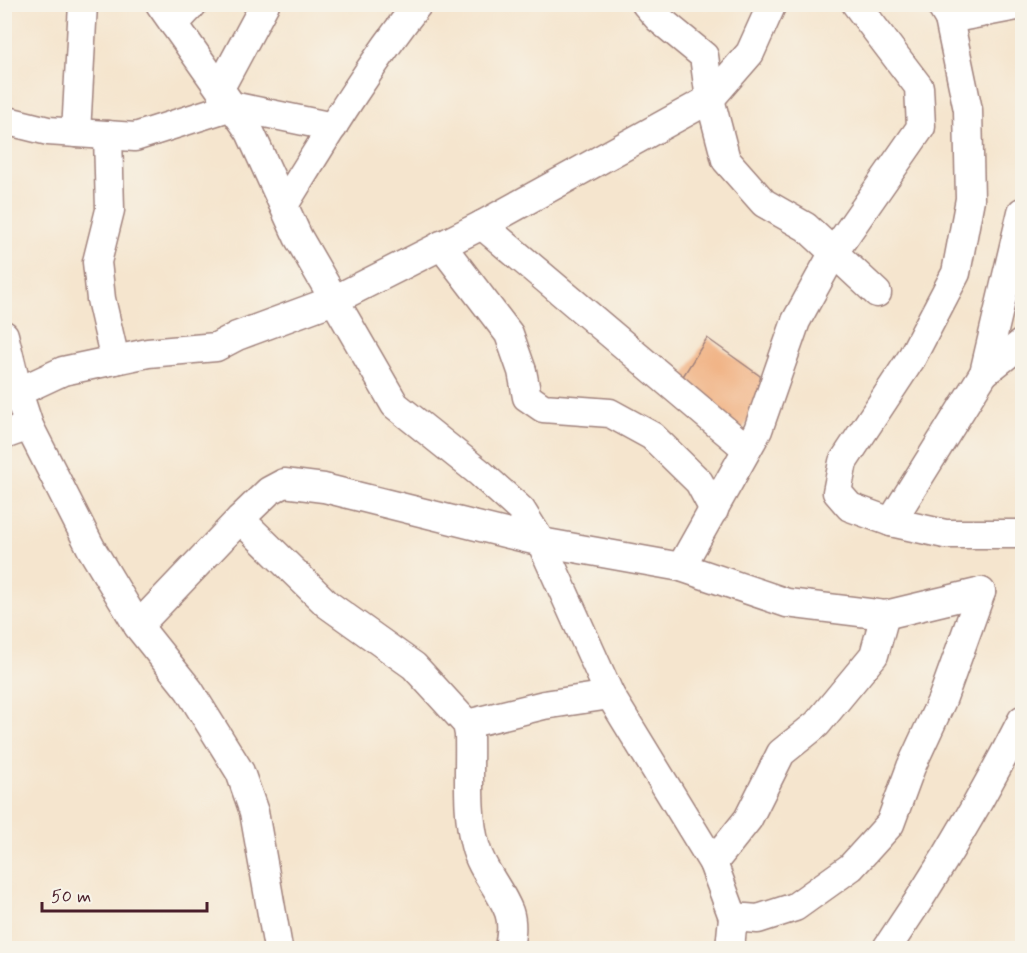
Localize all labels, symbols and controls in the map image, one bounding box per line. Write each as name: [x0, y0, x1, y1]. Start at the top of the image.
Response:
scale bar: [42, 875, 207, 913]
text: 50 m: [51, 885, 91, 909]

